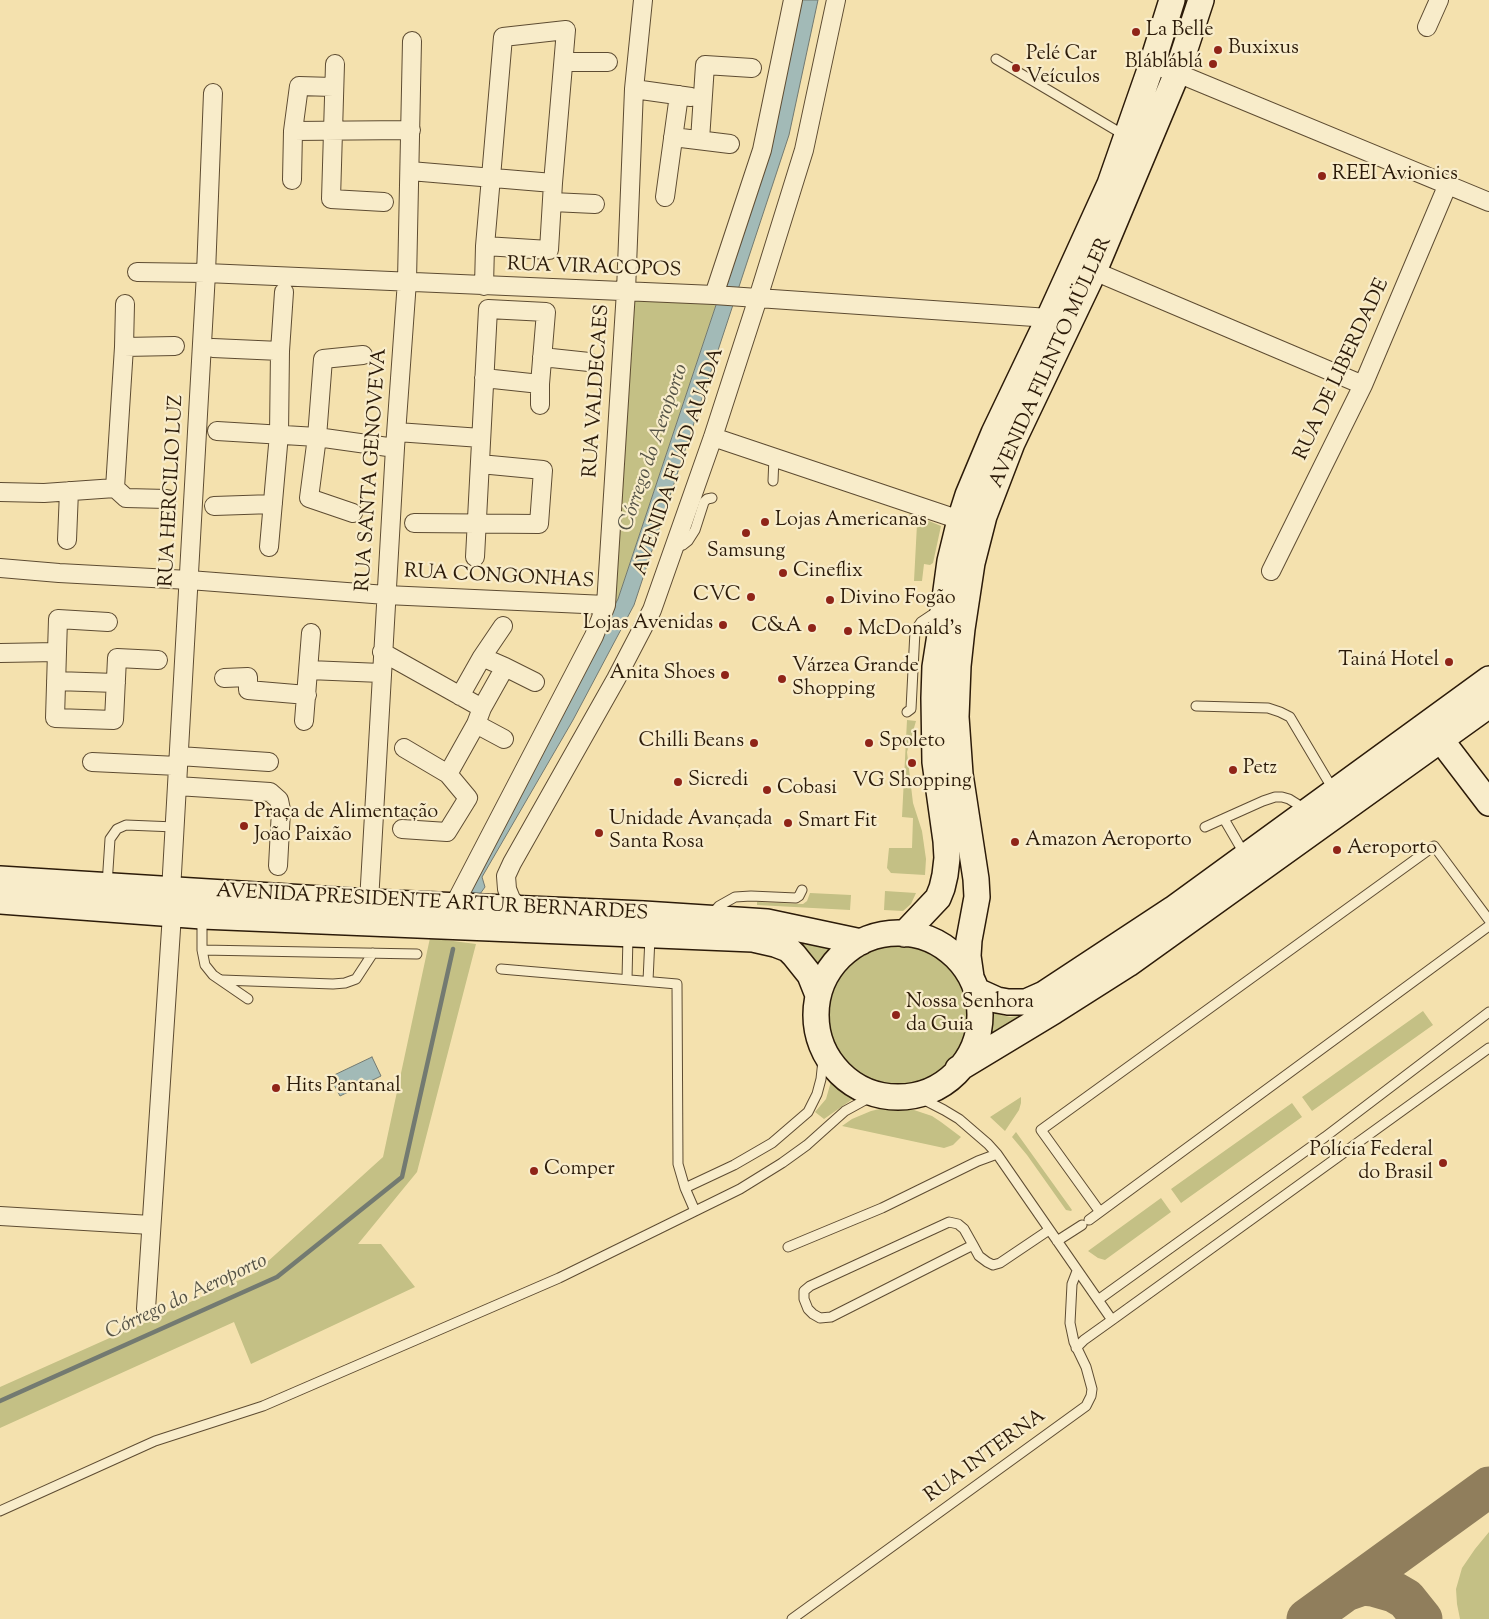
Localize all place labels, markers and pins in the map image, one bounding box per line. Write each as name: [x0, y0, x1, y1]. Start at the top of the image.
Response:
place label: La Belle: [1146, 20, 1214, 44]
marker: La Belle: [1130, 26, 1142, 38]
place label: Buxixus: [1228, 38, 1299, 62]
place label: Pelé Car Veículos: [1026, 44, 1100, 91]
marker: Buxixus: [1212, 44, 1224, 56]
place label: Blábláblá: [1125, 52, 1203, 76]
marker: Blábláblá: [1207, 58, 1219, 70]
marker: Pelé Car Veículos: [1010, 62, 1022, 74]
place label: REEI Avionics: [1332, 164, 1458, 188]
marker: REEI Avionics: [1316, 170, 1328, 182]
place label: Lojas Americanas: [775, 510, 927, 534]
marker: Lojas Americanas: [759, 516, 771, 528]
marker: Samsung: [740, 527, 752, 539]
place label: Samsung: [707, 541, 785, 565]
place label: Cineflix: [793, 561, 863, 585]
marker: Cineflix: [777, 567, 789, 579]
place label: CVC: [693, 585, 741, 609]
place label: Divino Fogão: [840, 588, 956, 612]
marker: CVC: [745, 591, 757, 603]
marker: Divino Fogão: [824, 594, 836, 606]
place label: Lojas Avenidas: [583, 613, 713, 637]
place label: C&A: [751, 616, 802, 640]
marker: Lojas Avenidas: [717, 619, 729, 631]
place label: McDonald's: [858, 619, 962, 643]
marker: C&A: [806, 622, 818, 634]
marker: McDonald's: [842, 625, 854, 637]
place label: Tainá Hotel: [1338, 650, 1439, 674]
place label: Várzea Grande Shopping: [792, 656, 919, 703]
marker: Tainá Hotel: [1443, 656, 1455, 668]
place label: Anita Shoes: [609, 663, 715, 687]
marker: Anita Shoes: [719, 669, 731, 681]
marker: Várzea Grande Shopping: [776, 673, 788, 685]
place label: Chilli Beans: [639, 731, 744, 755]
place label: Spoleto: [879, 731, 945, 755]
marker: Chilli Beans: [748, 737, 760, 749]
marker: Spoleto: [863, 737, 875, 749]
marker: VG Shopping: [906, 757, 918, 769]
place label: Petz: [1243, 758, 1277, 782]
marker: Petz: [1227, 764, 1239, 776]
place label: Sicredi: [688, 770, 748, 794]
place label: VG Shopping: [852, 771, 972, 795]
marker: Sicredi: [672, 776, 684, 788]
place label: Cobasi: [777, 778, 837, 802]
marker: Cobasi: [761, 784, 773, 796]
place label: Praça de Alimentação João Paixão: [254, 802, 438, 849]
place label: Unidade Avançada Santa Rosa: [609, 809, 773, 856]
place label: Smart Fit: [798, 811, 877, 835]
marker: Smart Fit: [782, 817, 794, 829]
marker: Praça de Alimentação João Paixão: [238, 820, 250, 832]
marker: Unidade Avançada Santa Rosa: [593, 827, 605, 839]
place label: Amazon Aeroporto: [1025, 830, 1192, 854]
marker: Amazon Aeroporto: [1009, 836, 1021, 848]
place label: Aeroporto: [1347, 838, 1437, 862]
marker: Aeroporto: [1331, 844, 1343, 856]
place label: Nossa Senhora da Guia: [906, 992, 1034, 1039]
marker: Nossa Senhora da Guia: [890, 1009, 902, 1021]
place label: Hits Pantanal: [286, 1076, 401, 1100]
marker: Hits Pantanal: [270, 1082, 282, 1094]
place label: Polícia Federal do Brasil: [1310, 1140, 1433, 1187]
marker: Polícia Federal do Brasil: [1437, 1157, 1449, 1169]
place label: Comper: [544, 1159, 615, 1183]
marker: Comper: [528, 1165, 540, 1177]

